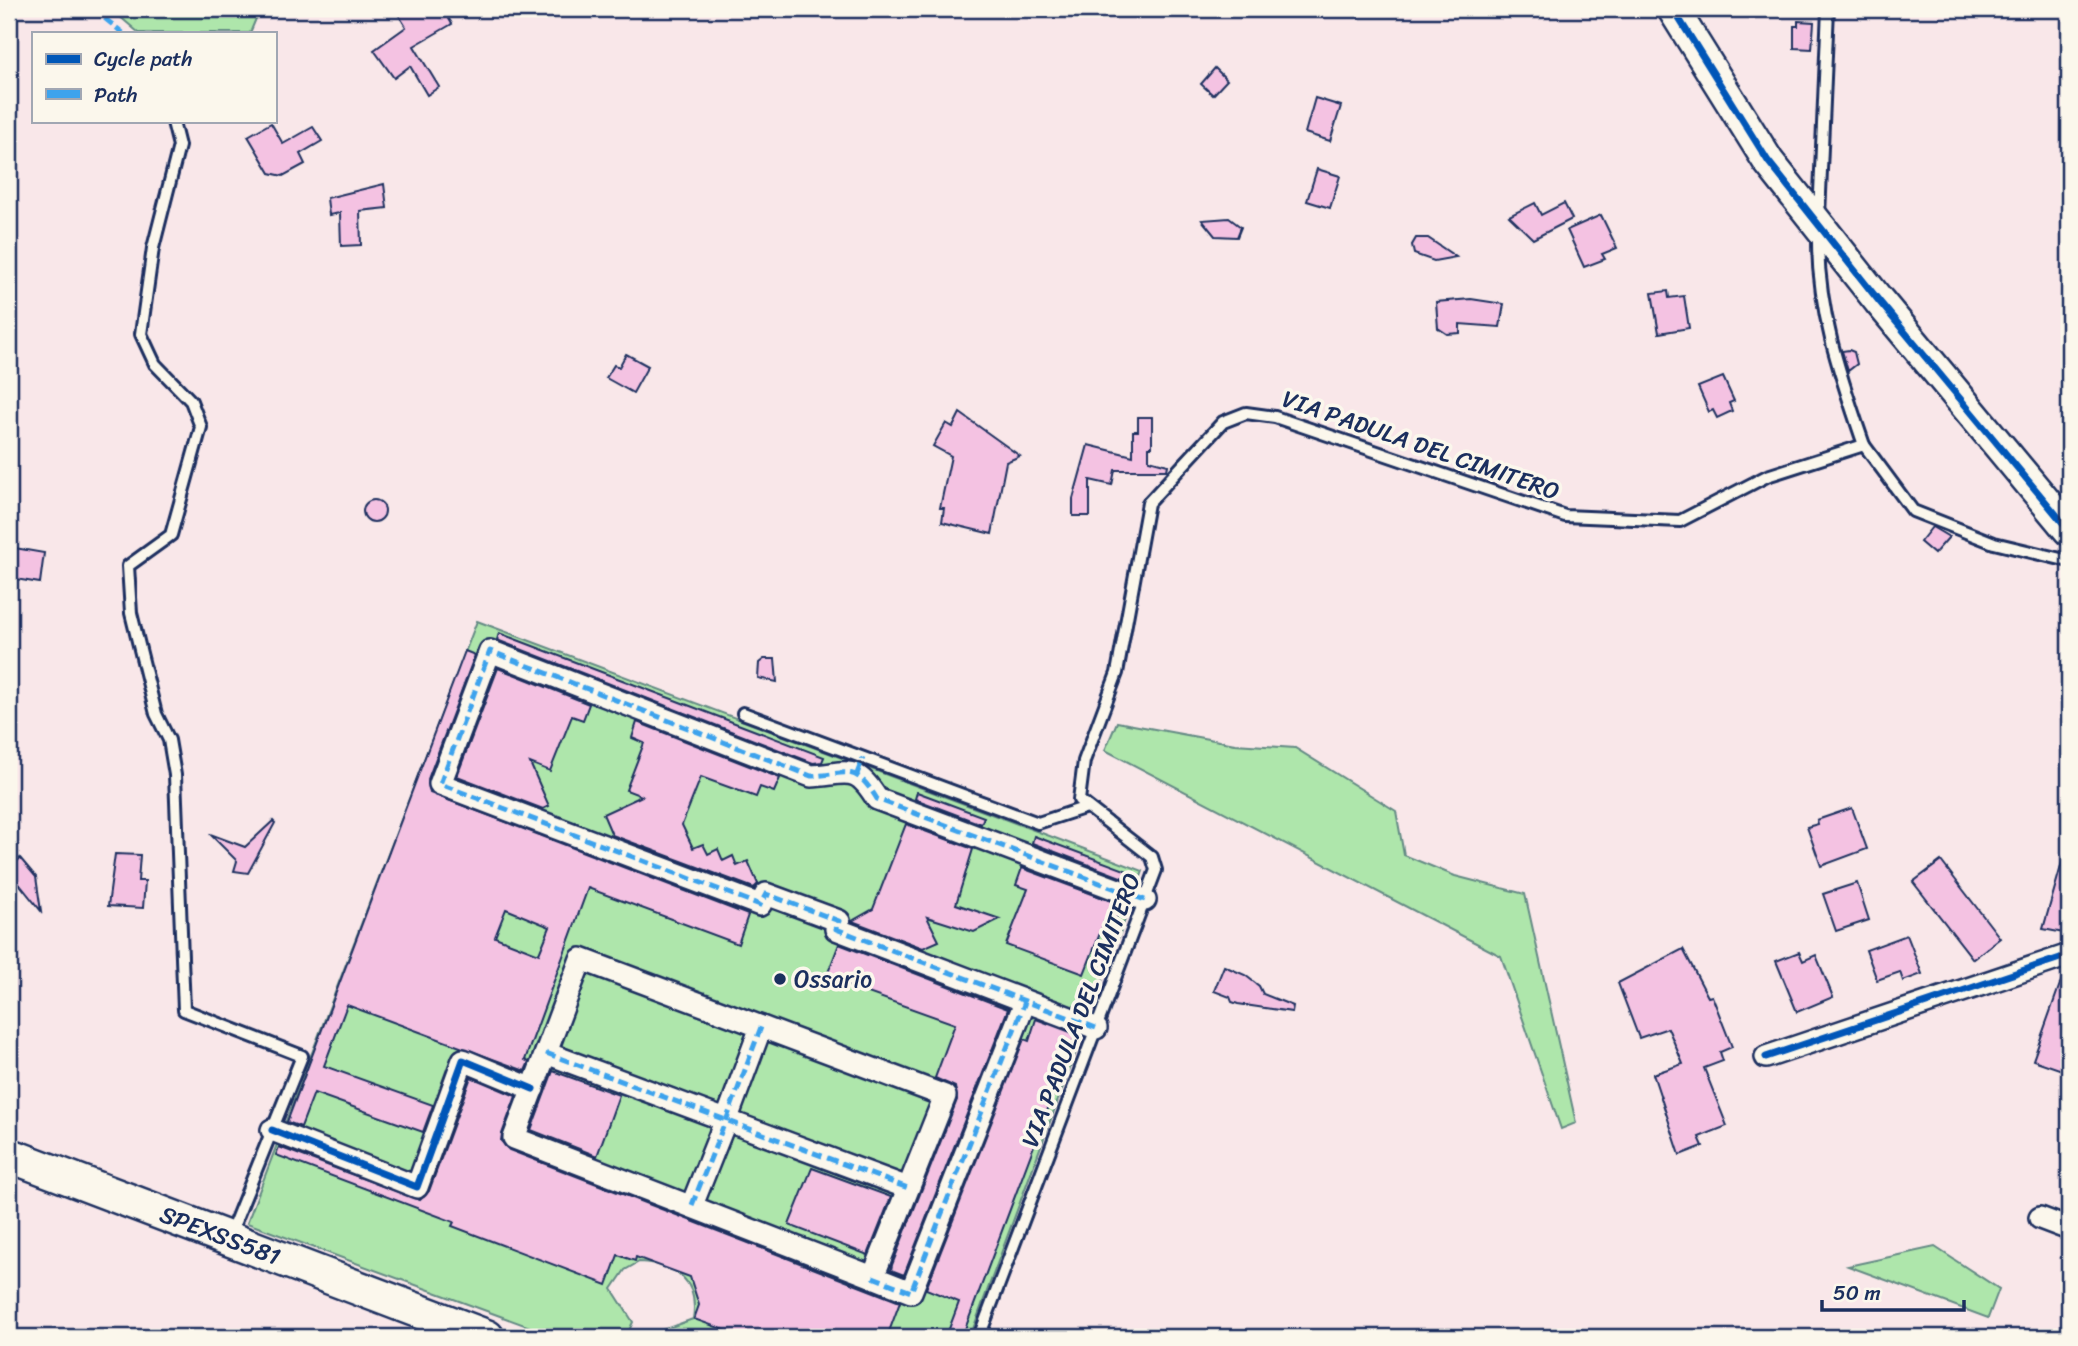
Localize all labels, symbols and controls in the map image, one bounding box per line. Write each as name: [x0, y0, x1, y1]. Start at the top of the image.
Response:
legend: [32, 32, 276, 122]
text: Cycle path: [94, 40, 193, 78]
text: Path: [94, 76, 137, 114]
street label: VIA PADULA DEL CIMITERO: [1276, 378, 1566, 512]
street label: VIA PADULA DEL CIMITERO: [1009, 867, 1153, 1153]
place label: Ossario: [794, 958, 872, 1000]
marker: Ossario: [772, 971, 788, 987]
street label: SPEXSS581: [154, 1193, 287, 1278]
scale bar: [1822, 1269, 1964, 1313]
text: 50 m: [1833, 1274, 1881, 1312]

